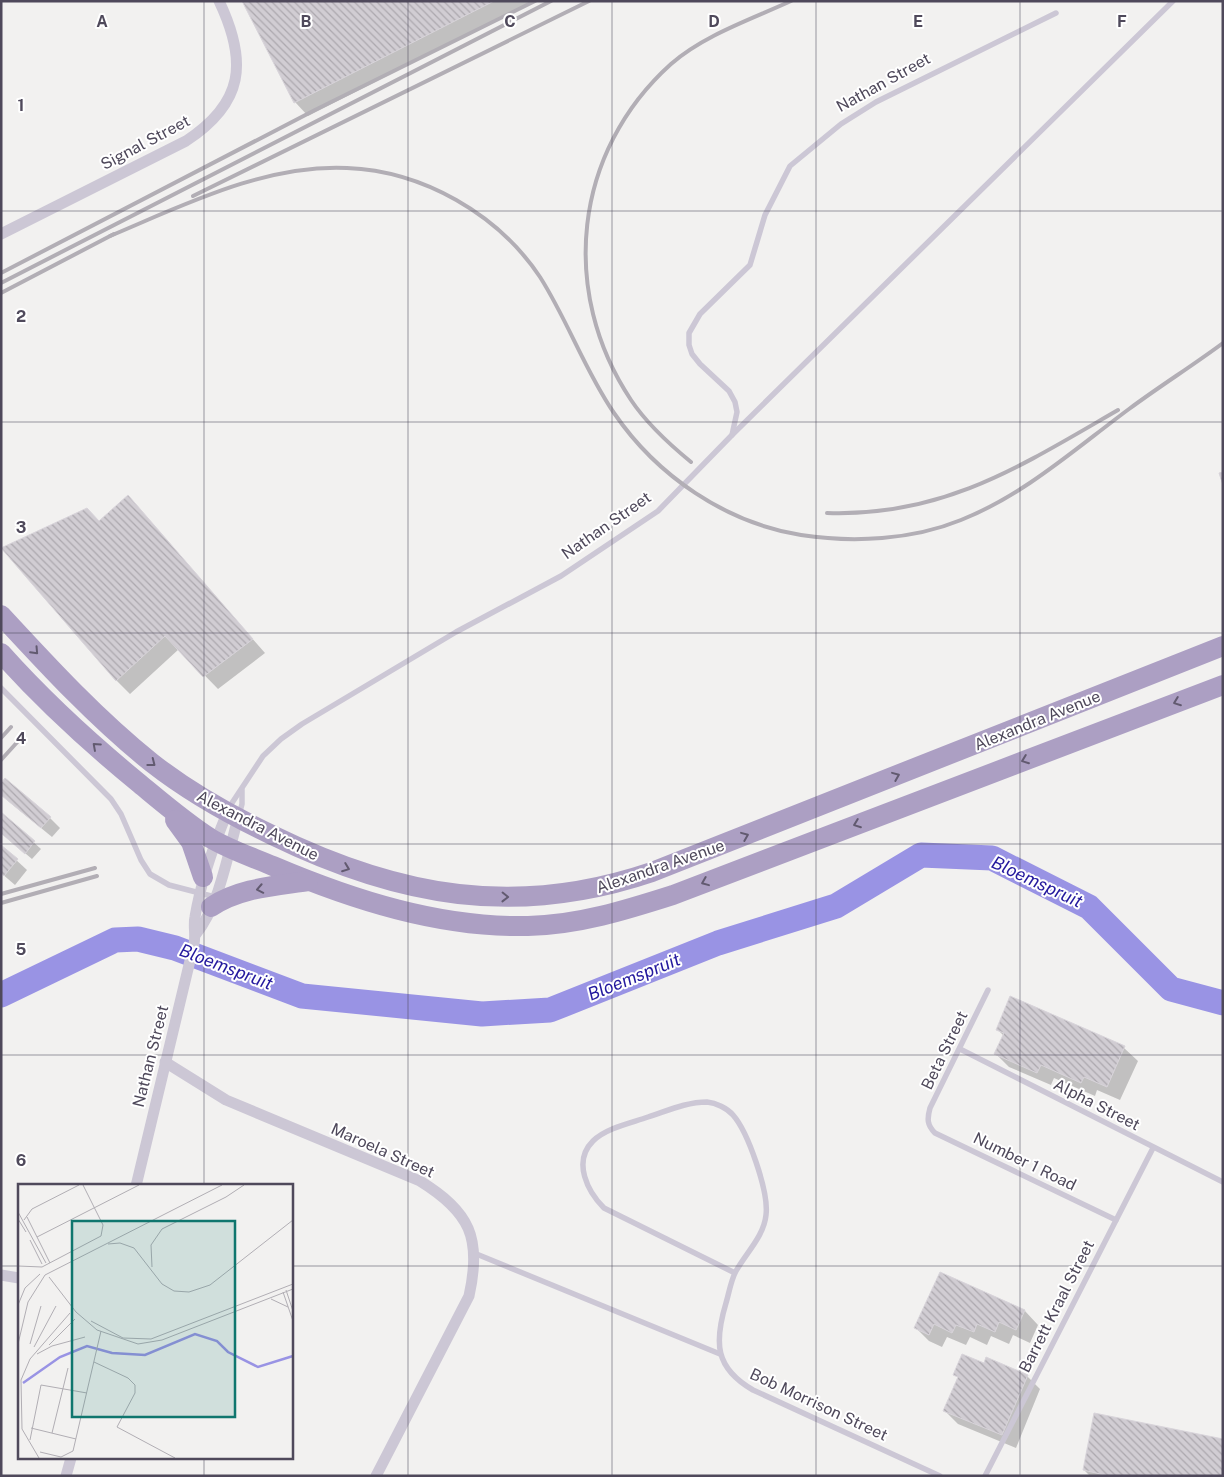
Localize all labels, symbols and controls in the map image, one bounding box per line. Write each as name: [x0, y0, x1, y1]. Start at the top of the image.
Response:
text: A: [96, 12, 108, 31]
text: B: [301, 12, 312, 31]
text: C: [504, 12, 516, 31]
text: D: [708, 12, 720, 31]
text: E: [913, 12, 923, 31]
text: F: [1117, 12, 1127, 31]
street label: Nathan Street: [833, 49, 934, 116]
text: 1: [18, 96, 24, 115]
street label: Signal Street: [97, 111, 193, 174]
text: 2: [16, 307, 26, 326]
street label: Nathan Street: [558, 488, 655, 563]
text: 3: [16, 518, 26, 537]
one-way arrow: [29, 645, 38, 654]
street label: Alexandra Avenue: [971, 686, 1103, 754]
one-way arrow: [1173, 696, 1182, 706]
text: 4: [16, 729, 27, 748]
one-way arrow: [93, 743, 102, 752]
one-way arrow: [1021, 754, 1030, 764]
one-way arrow: [146, 757, 155, 765]
one-way arrow: [891, 772, 900, 782]
street label: Alexandra Avenue: [194, 786, 322, 864]
one-way arrow: [853, 817, 862, 828]
one-way arrow: [740, 831, 749, 842]
street label: Alexandra Avenue: [594, 836, 727, 897]
water label: Bloemspruit: [988, 851, 1086, 912]
one-way arrow: [341, 861, 350, 872]
one-way arrow: [702, 876, 710, 886]
one-way arrow: [255, 884, 264, 894]
one-way arrow: [502, 892, 509, 902]
water label: Bloemspruit: [177, 939, 276, 994]
text: 5: [16, 940, 27, 959]
water label: Bloemspruit: [584, 948, 683, 1005]
street label: Nathan Street: [129, 1003, 172, 1109]
street label: Beta Street: [917, 1008, 972, 1093]
street label: Alpha Street: [1050, 1075, 1143, 1134]
street label: Maroela Street: [328, 1119, 438, 1182]
street label: Number 1 Road: [970, 1128, 1079, 1195]
text: 6: [16, 1151, 26, 1170]
inset map: [18, 1184, 292, 1460]
street label: Barrett Kraal Street: [1015, 1237, 1098, 1376]
street label: Bob Morrison Street: [747, 1364, 891, 1445]

